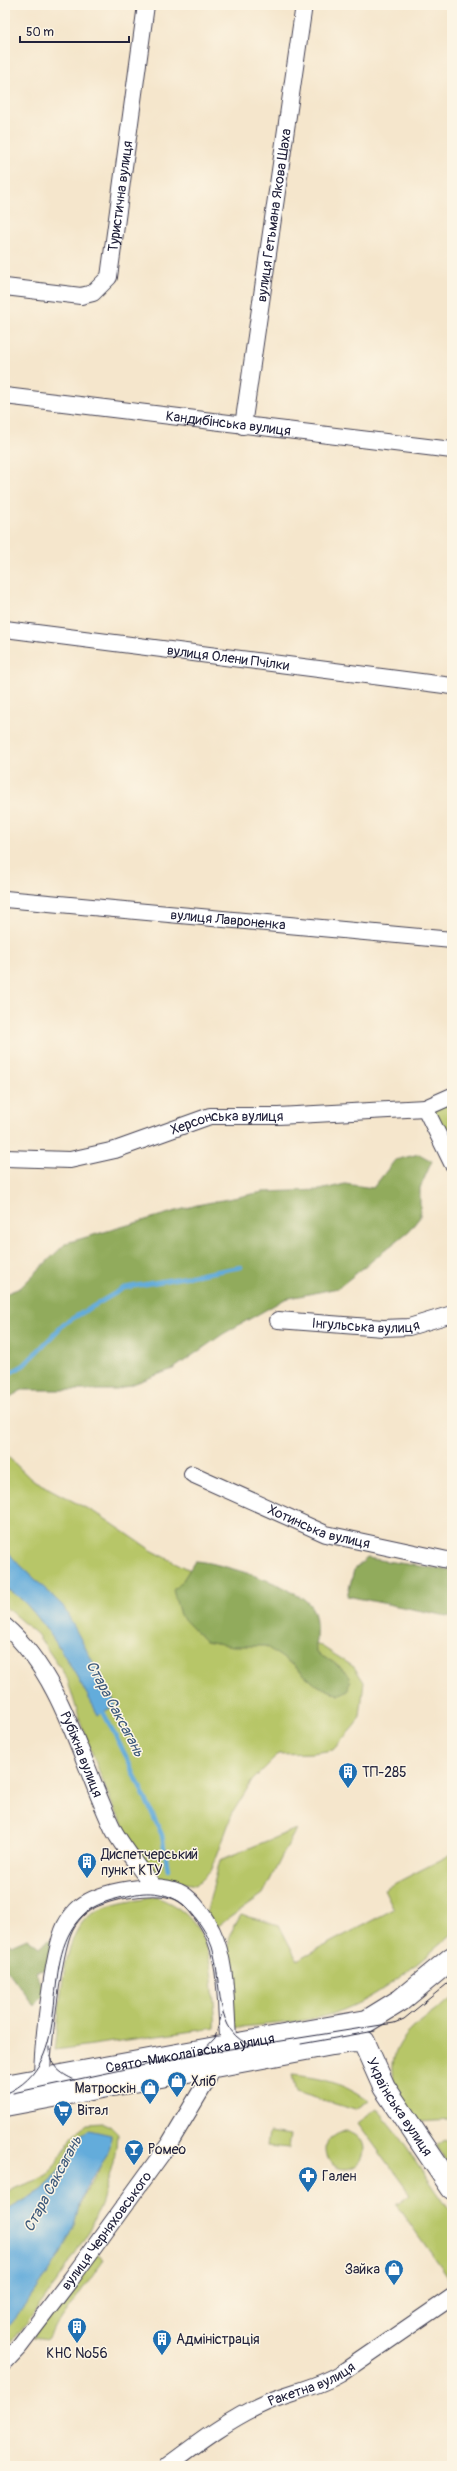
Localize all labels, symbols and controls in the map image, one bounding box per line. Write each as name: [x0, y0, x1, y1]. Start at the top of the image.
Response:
scale bar: [20, 18, 129, 44]
text: 50 m: [26, 25, 54, 40]
street label: вулиця Гетьмана Якова Шаха: [253, 127, 295, 303]
street label: Туристична вулиця: [104, 140, 136, 253]
street label: Кандибінська вулиця: [165, 407, 292, 439]
street label: вулиця Олени Пчілки: [166, 641, 290, 674]
street label: вулиця Лавроненка: [170, 906, 286, 933]
street label: Херсонська вулиця: [168, 1107, 284, 1138]
street label: Інгульська вулиця: [311, 1314, 422, 1337]
street label: Хотинська вулиця: [265, 1501, 372, 1552]
water label: Стара Саксагань: [82, 1658, 148, 1760]
street label: Рубіжна вулиця: [57, 1709, 107, 1800]
building icon: ТП-285: [337, 1761, 359, 1789]
place label: ТП-285: [362, 1764, 407, 1781]
place label: Диспетчерський пункт КТУ: [100, 1846, 198, 1879]
building icon: Диспетчерський пункт КТУ: [76, 1851, 98, 1879]
street label: Свято-Миколаївська вулиця: [104, 2029, 276, 2076]
street label: Українська вулиця: [363, 2055, 436, 2159]
shop icon: Хліб: [166, 2070, 188, 2098]
place label: Хліб: [191, 2073, 216, 2090]
shop icon: Матроскін: [139, 2077, 161, 2105]
place label: Матроскін: [74, 2080, 136, 2097]
supermarket icon: Вітал: [52, 2099, 74, 2127]
place label: Вітал: [77, 2102, 108, 2119]
water label: Стара Саксагань: [20, 2133, 86, 2235]
bar icon: Ромео: [123, 2138, 145, 2166]
place label: Ромео: [148, 2141, 187, 2158]
pharmacy icon: Гален: [297, 2165, 319, 2193]
street label: вулиця Черняховського: [57, 2168, 155, 2293]
place label: Гален: [322, 2168, 356, 2185]
shop icon: Зайка: [383, 2258, 405, 2286]
place label: Зайка: [345, 2261, 380, 2278]
building icon: КНС №56: [66, 2316, 88, 2344]
building icon: Адміністрація: [151, 2328, 173, 2356]
place label: Адміністрація: [176, 2331, 260, 2348]
place label: КНС №56: [46, 2345, 108, 2362]
street label: Ракетна вулиця: [265, 2358, 358, 2409]

